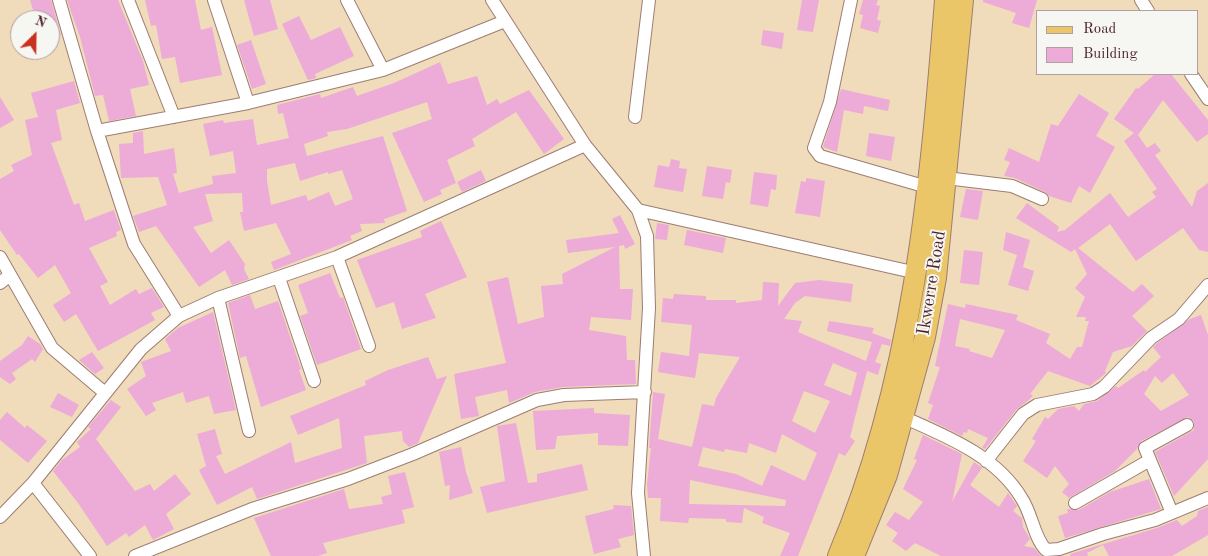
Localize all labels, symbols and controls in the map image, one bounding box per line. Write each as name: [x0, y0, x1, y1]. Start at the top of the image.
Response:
north arrow: [10, 10, 60, 60]
legend: [1036, 10, 1198, 75]
text: N: [33, 14, 48, 31]
text: Road: [1083, 22, 1116, 37]
text: Building: [1083, 47, 1138, 62]
street label: Ikwerre Road: [913, 229, 951, 337]

